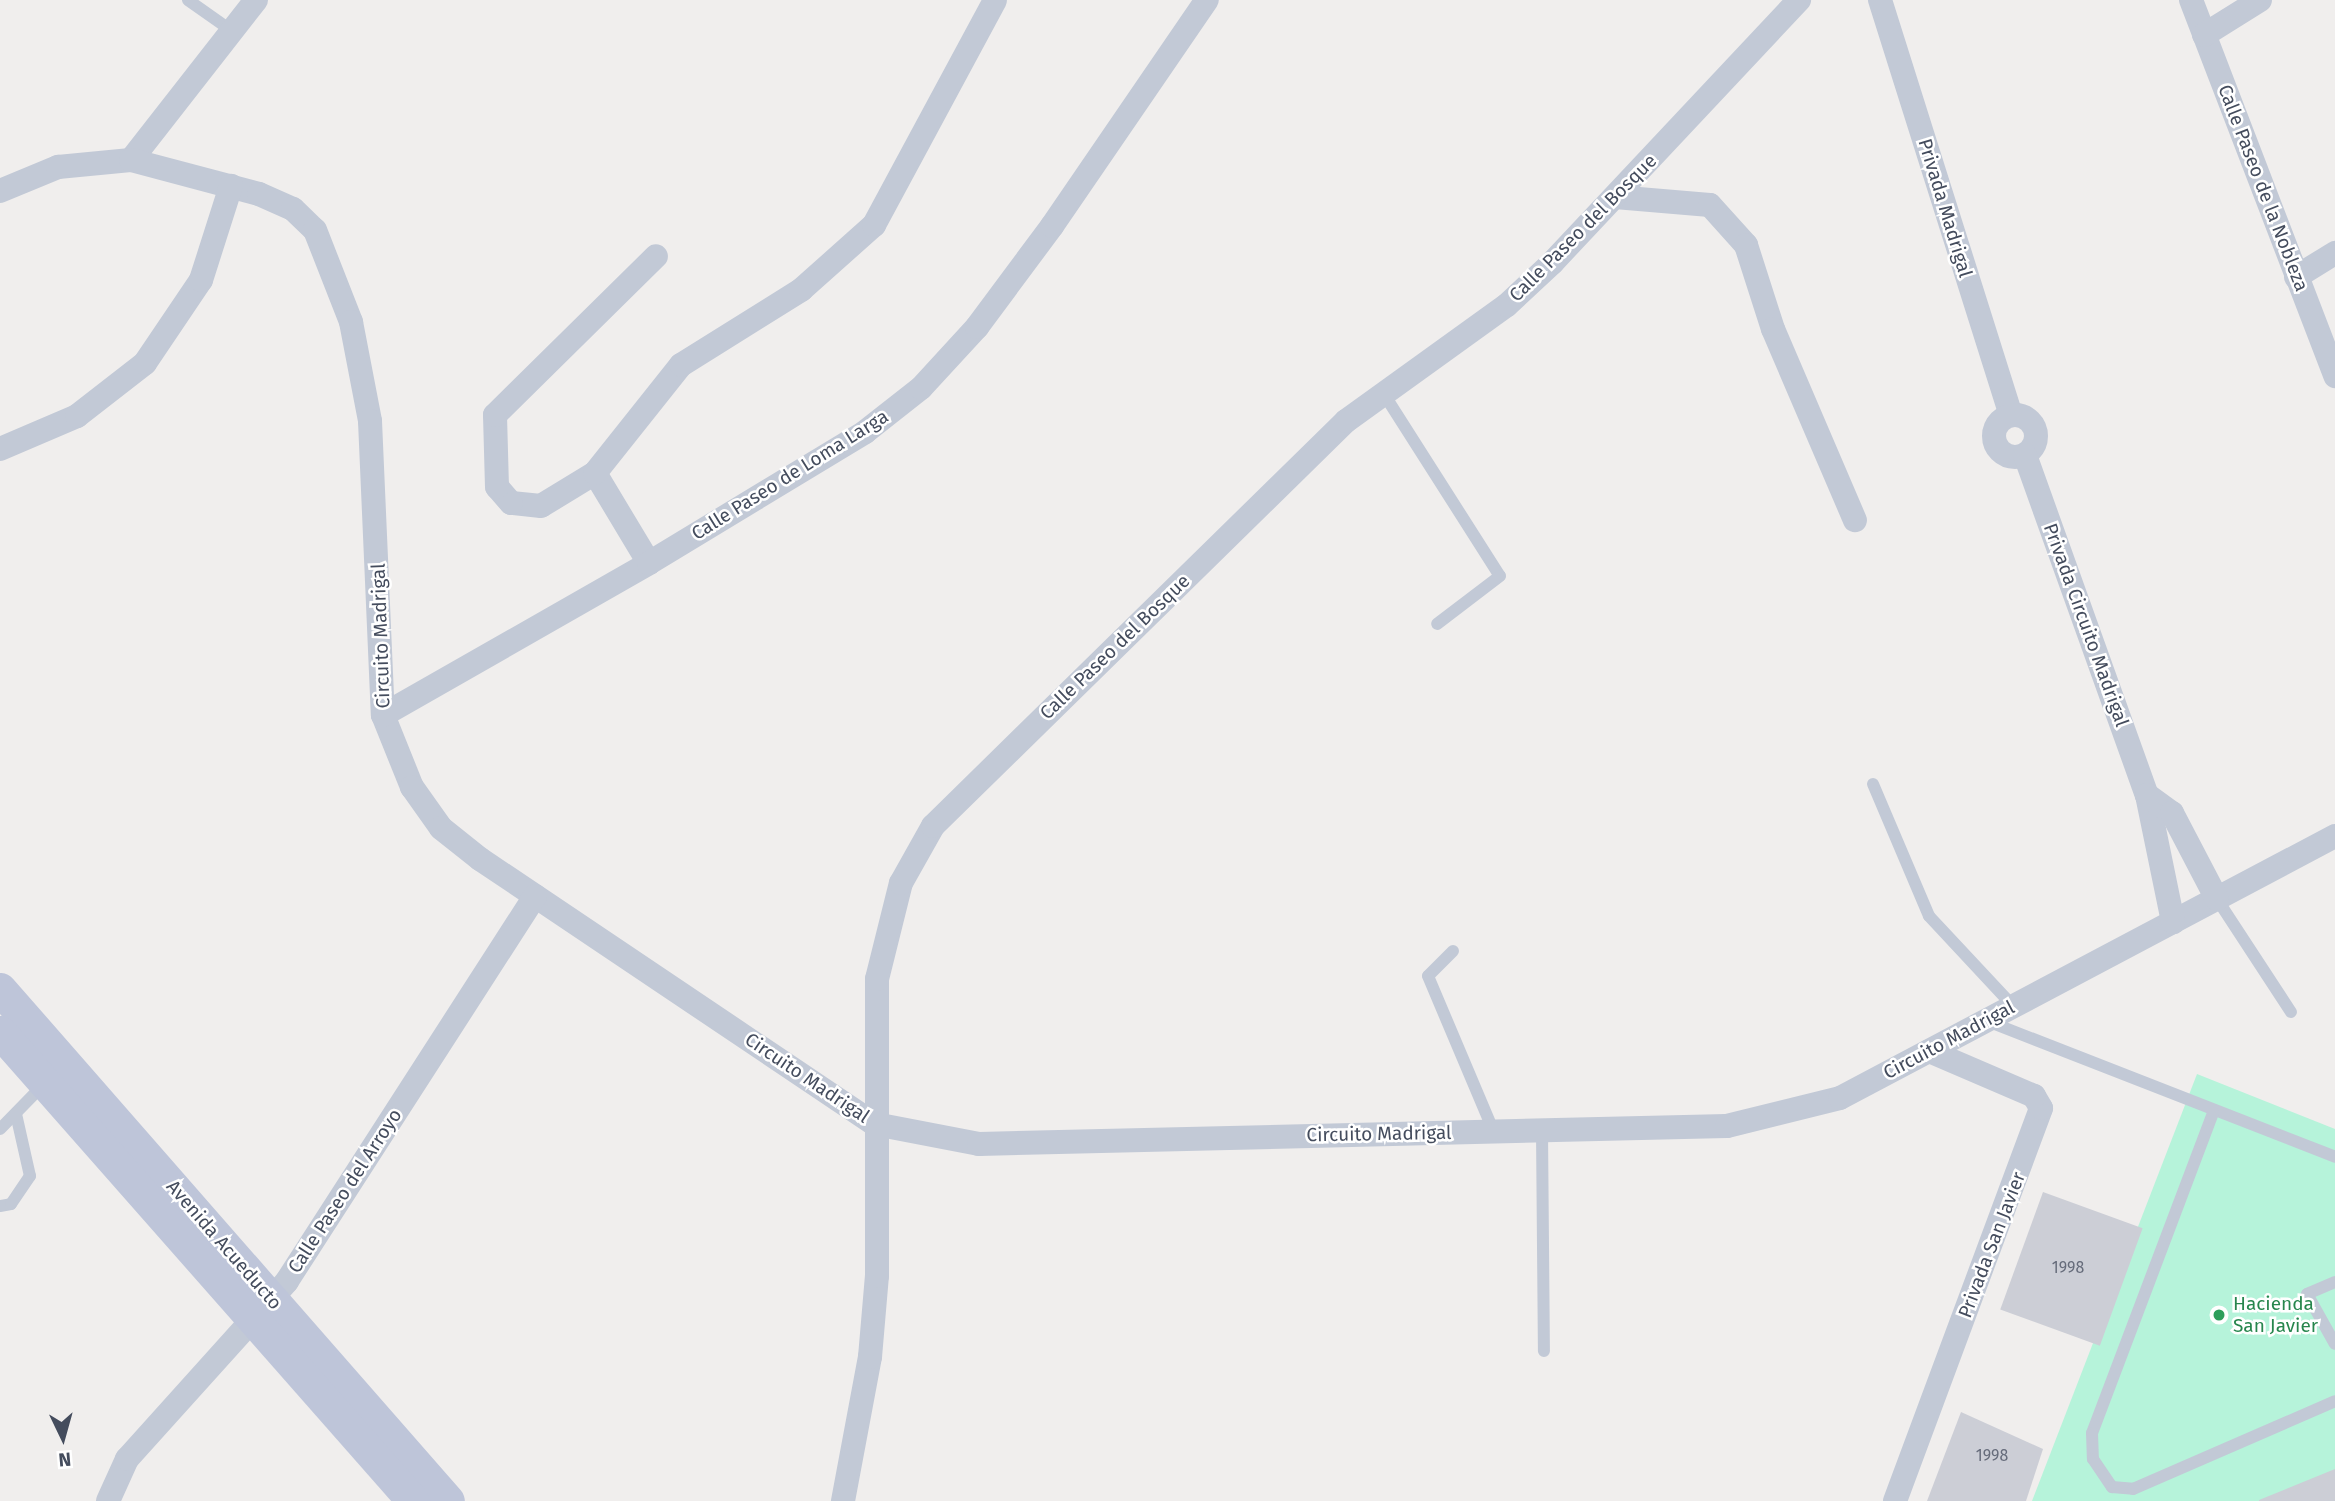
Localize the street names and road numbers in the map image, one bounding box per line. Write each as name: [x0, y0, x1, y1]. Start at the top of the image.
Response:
street label: Calle Paseo de la Nobleza: [2213, 81, 2313, 295]
street label: Privada Madrigal: [1913, 136, 1977, 280]
street label: Calle Paseo del Bosque: [1505, 150, 1661, 306]
street label: Calle Paseo de Loma Larga: [687, 405, 893, 545]
street label: Privada Circuito Madrigal: [2039, 520, 2133, 730]
street label: Circuito Madrigal: [367, 563, 395, 709]
street label: Calle Paseo del Bosque: [1035, 570, 1195, 724]
street label: Circuito Madrigal: [1880, 996, 2018, 1084]
street label: Circuito Madrigal: [740, 1028, 874, 1128]
street label: Calle Paseo del Arroyo: [283, 1105, 407, 1277]
street label: Circuito Madrigal: [1306, 1121, 1452, 1147]
street label: Privada San Javier: [1954, 1169, 2030, 1321]
street label: Avenida Acueducto: [162, 1176, 286, 1314]

